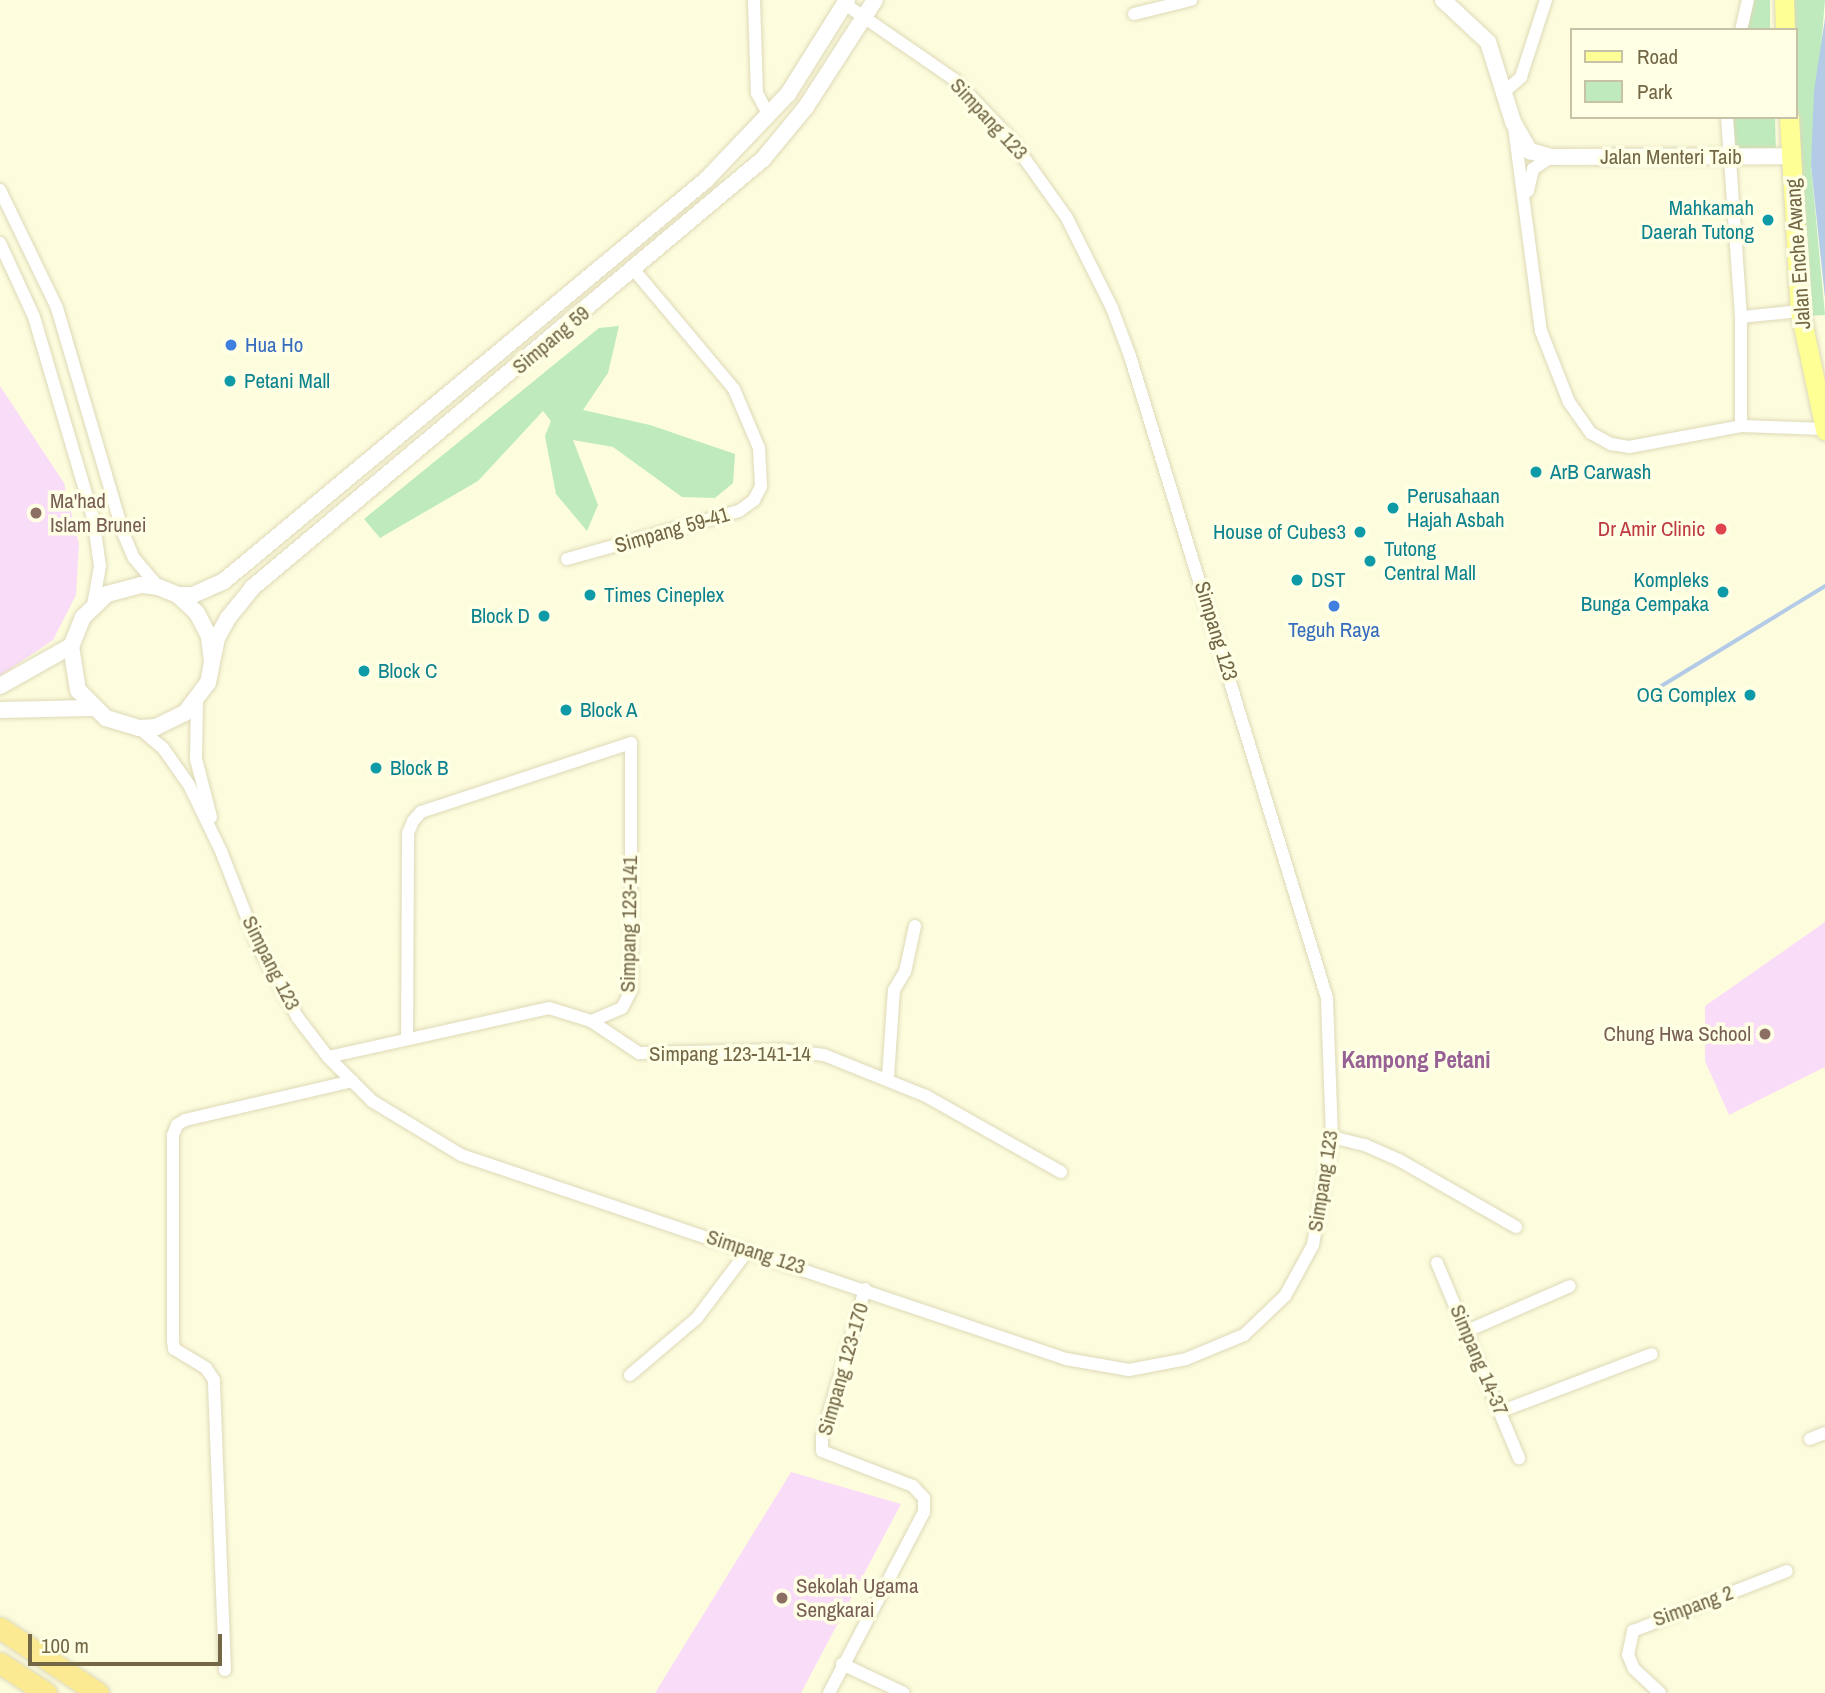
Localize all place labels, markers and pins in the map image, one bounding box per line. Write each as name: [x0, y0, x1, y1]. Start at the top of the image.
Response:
place label: Mahkamah Daerah Tutong: [1641, 195, 1754, 245]
marker: Mahkamah Daerah Tutong: [1760, 212, 1776, 228]
place label: Hua Ho: [245, 332, 303, 358]
marker: Hua Ho: [223, 337, 239, 353]
place label: Petani Mall: [244, 368, 330, 394]
marker: Petani Mall: [222, 373, 238, 389]
place label: ArB Carwash: [1550, 459, 1651, 485]
marker: ArB Carwash: [1528, 464, 1544, 480]
place label: Perusahaan Hajah Asbah: [1407, 483, 1506, 533]
place label: Ma'had Islam Brunei: [50, 488, 147, 538]
marker: Perusahaan Hajah Asbah: [1385, 500, 1401, 516]
marker: Ma'had Islam Brunei: [28, 505, 44, 521]
place label: Dr Amir Clinic: [1597, 516, 1705, 542]
place label: House of Cubes3: [1213, 519, 1346, 545]
marker: Dr Amir Clinic: [1711, 519, 1731, 539]
marker: House of Cubes3: [1352, 524, 1368, 540]
place label: Tutong Central Mall: [1384, 536, 1476, 586]
marker: Tutong Central Mall: [1362, 553, 1378, 569]
place label: DST: [1311, 567, 1345, 593]
place label: Kompleks Bunga Cempaka: [1581, 567, 1709, 617]
marker: DST: [1289, 572, 1305, 588]
place label: Times Cineplex: [604, 582, 724, 608]
marker: Kompleks Bunga Cempaka: [1715, 584, 1731, 600]
marker: Times Cineplex: [582, 587, 598, 603]
marker: Teguh Raya: [1326, 598, 1342, 614]
place label: Block D: [471, 603, 530, 629]
marker: Block D: [536, 608, 552, 624]
place label: Teguh Raya: [1288, 617, 1380, 643]
place label: Block C: [378, 658, 437, 684]
marker: Block C: [356, 663, 372, 679]
place label: OG Complex: [1636, 682, 1736, 708]
marker: OG Complex: [1742, 687, 1758, 703]
place label: Block A: [580, 697, 638, 723]
marker: Block A: [558, 702, 574, 718]
place label: Block B: [390, 755, 448, 781]
marker: Block B: [368, 760, 384, 776]
place label: Chung Hwa School: [1604, 1021, 1751, 1047]
marker: Chung Hwa School: [1757, 1026, 1773, 1042]
place label: Sekolah Ugama Sengkarai: [796, 1573, 919, 1623]
marker: Sekolah Ugama Sengkarai: [774, 1590, 790, 1606]

